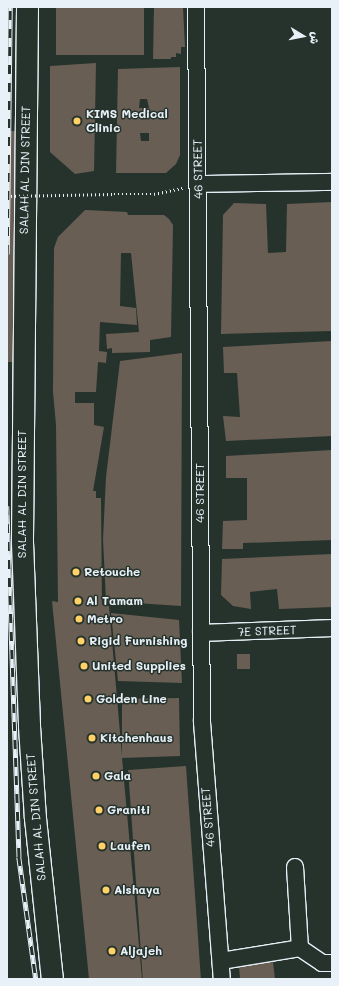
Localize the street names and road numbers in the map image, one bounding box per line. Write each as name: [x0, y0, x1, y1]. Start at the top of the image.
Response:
street label: SALAH AL DIN STREET: [17, 106, 33, 234]
street label: 46 STREET: [190, 139, 206, 199]
street label: SALAH AL DIN STREET: [15, 430, 29, 558]
street label: 46 STREET: [193, 463, 207, 523]
street label: 7E STREET: [237, 623, 297, 639]
street label: SALAH AL DIN STREET: [23, 752, 49, 882]
street label: 46 STREET: [198, 787, 218, 847]

